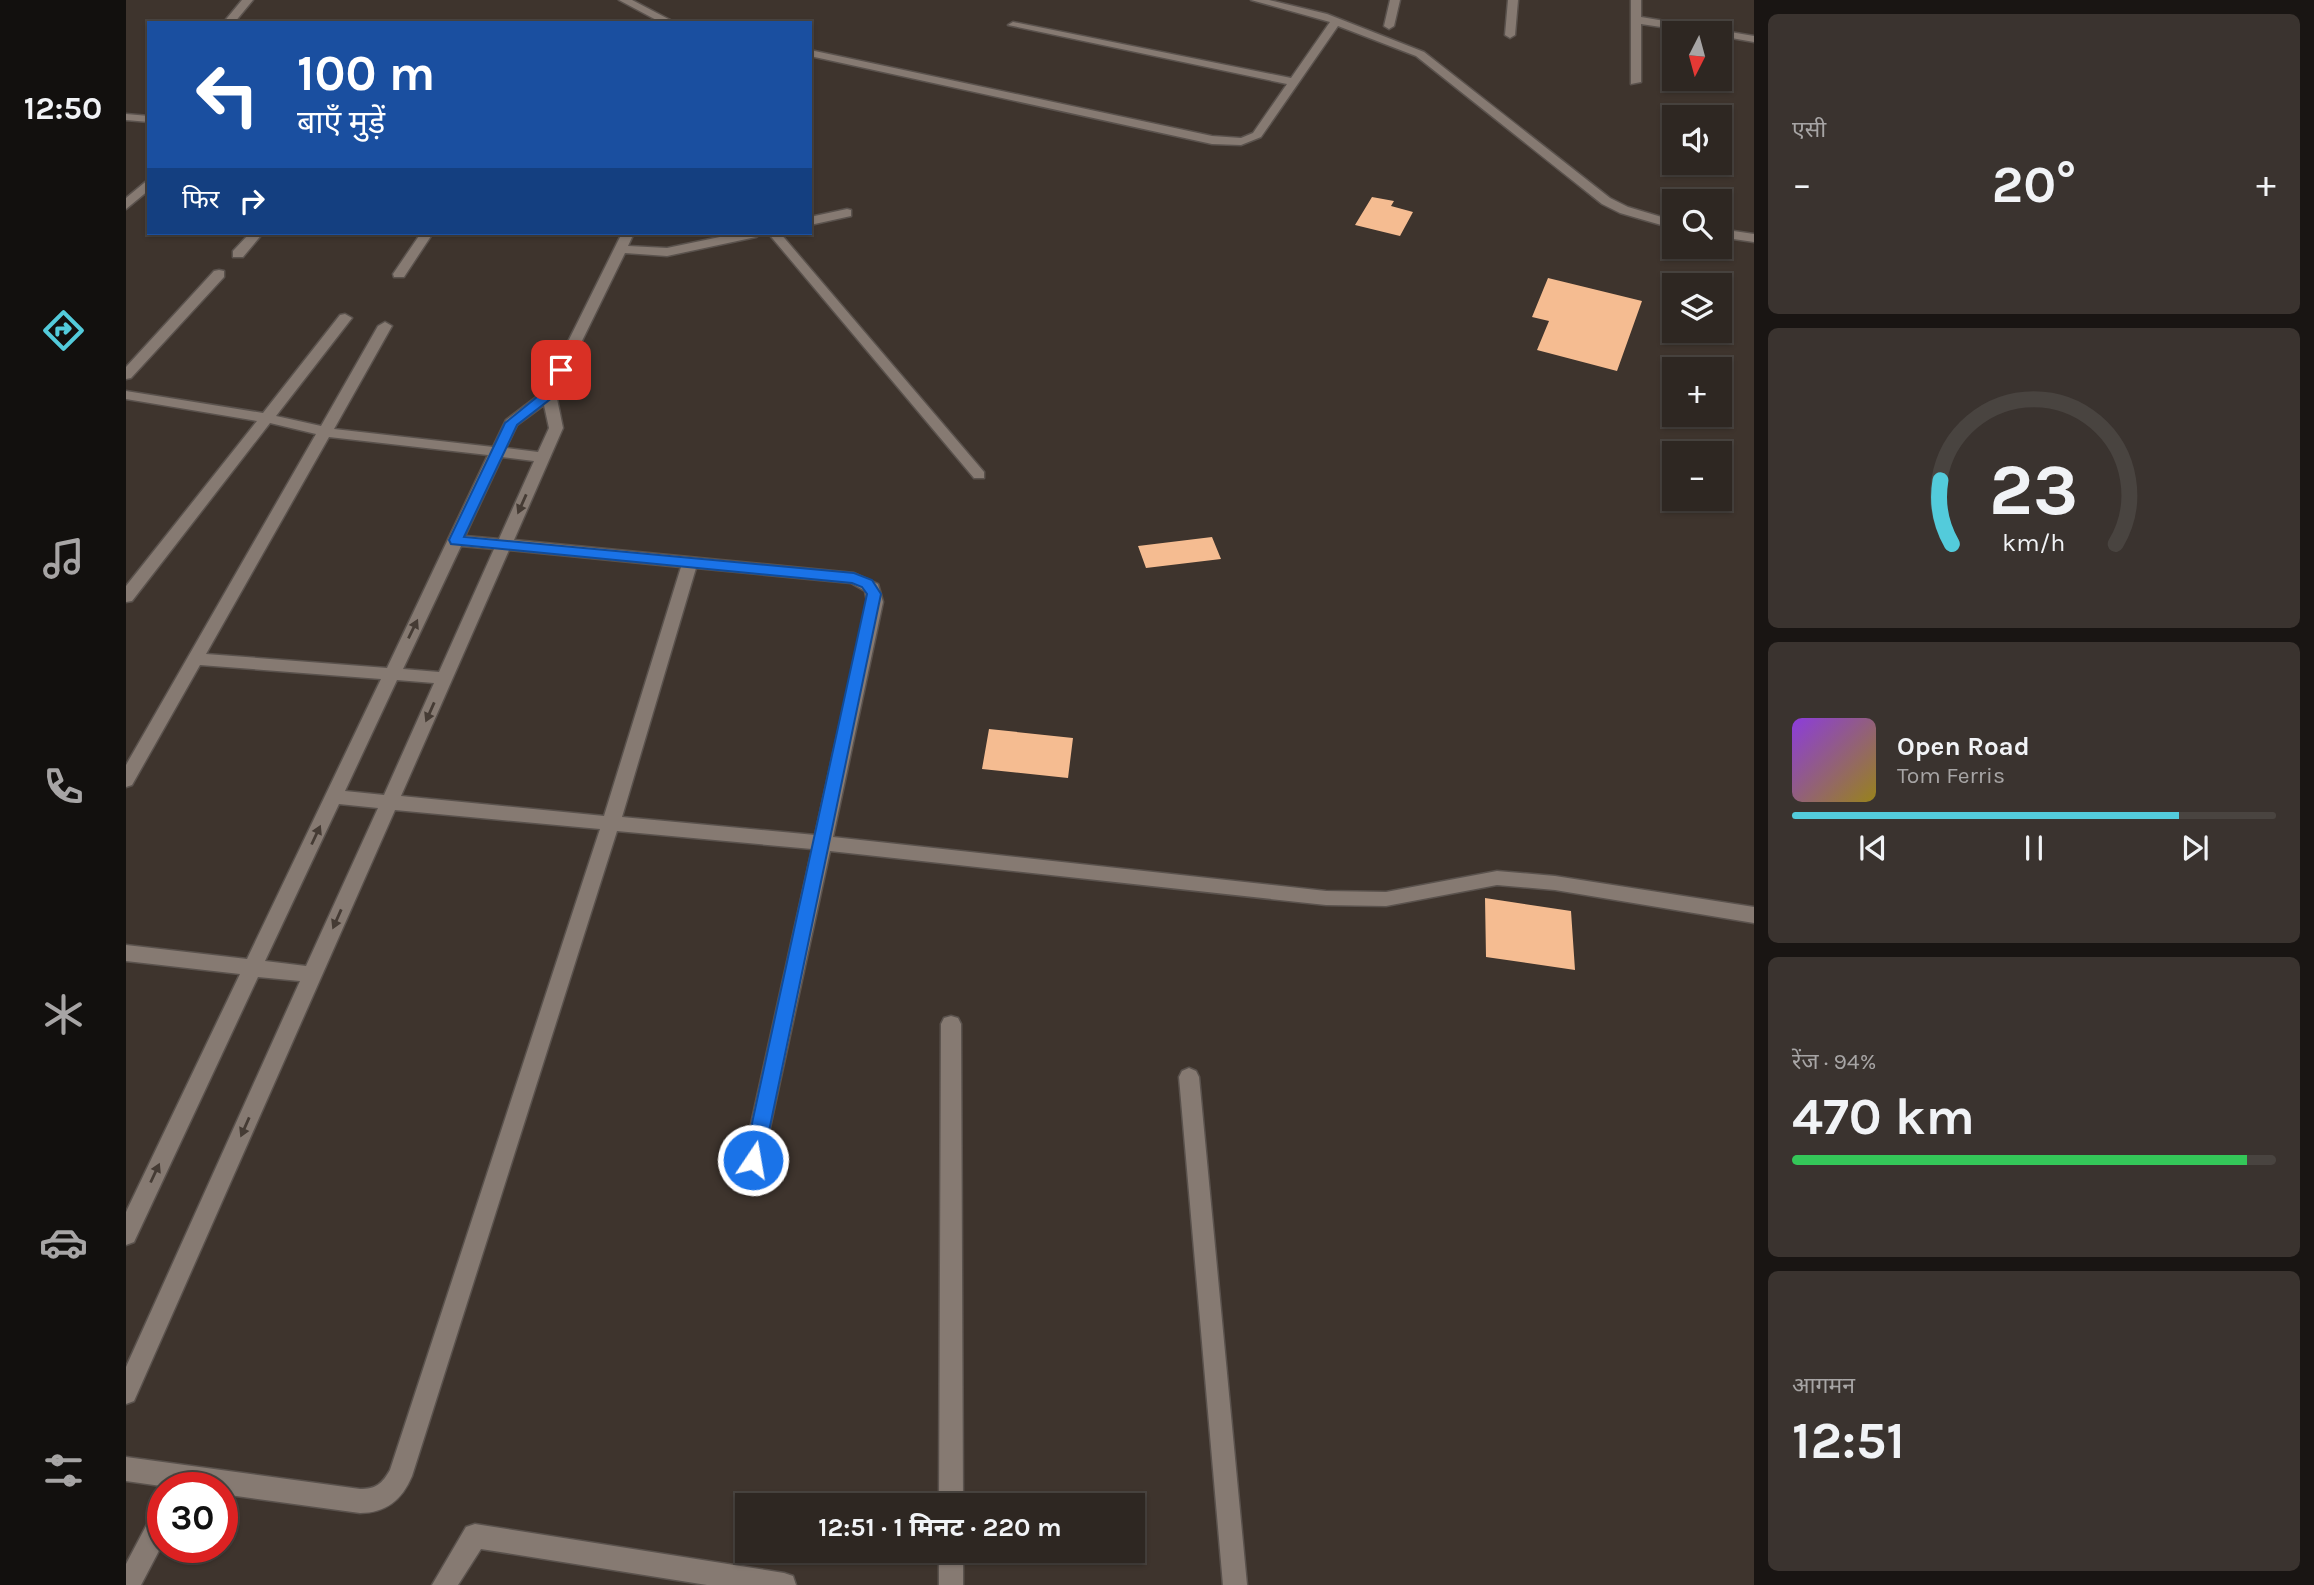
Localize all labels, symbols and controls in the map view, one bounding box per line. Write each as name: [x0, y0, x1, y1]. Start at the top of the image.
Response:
north arrow: [1662, 21, 1732, 91]
map controls: [1662, 21, 1732, 511]
text: 100 m: [297, 45, 435, 102]
icon: left: [182, 49, 273, 140]
text: 12:50: [24, 90, 102, 127]
text: बाएँ मुड़ें: [297, 104, 385, 141]
button: sound: [1662, 105, 1732, 175]
text: एसी: [1792, 116, 1826, 143]
text: 20°: [1992, 154, 2076, 215]
text: −: [1792, 162, 1812, 207]
text: +: [2256, 162, 2276, 207]
icon: right: [233, 182, 271, 220]
text: फिर: [182, 184, 219, 215]
button: search: [1662, 189, 1732, 259]
button: layers: [1662, 273, 1732, 343]
icon: directions: [39, 306, 88, 355]
pin: [531, 340, 591, 400]
icon: arrive: [542, 351, 580, 389]
button: +: [1662, 357, 1732, 427]
button: −: [1662, 441, 1732, 511]
text: 23: [1989, 448, 2079, 533]
one-way arrow: [516, 494, 528, 514]
text: km/h: [2002, 528, 2066, 557]
icon: music: [39, 534, 88, 583]
one-way arrow: [407, 619, 419, 639]
one-way arrow: [424, 701, 435, 722]
text: Open Road: [1897, 731, 2030, 762]
icon: phone: [39, 762, 88, 811]
text: Tom Ferris: [1897, 762, 2005, 789]
one-way arrow: [310, 825, 321, 845]
icon: previous: [1854, 829, 1892, 867]
icon: pause: [2015, 829, 2053, 867]
icon: next: [2176, 829, 2214, 867]
one-way arrow: [331, 909, 342, 930]
icon: climate: [39, 990, 88, 1039]
text: रेंज · 94%: [1792, 1048, 1876, 1075]
text: 470 km: [1792, 1086, 1975, 1147]
one-way arrow: [239, 1117, 251, 1137]
position arrow: [716, 1123, 790, 1197]
one-way arrow: [149, 1163, 161, 1183]
icon: car: [39, 1218, 88, 1267]
text: आगमन: [1792, 1372, 1855, 1399]
text: 12:51: [1792, 1410, 1905, 1471]
icon: filters: [39, 1446, 88, 1495]
speed limit sign: 30: [147, 1472, 238, 1563]
text: 12:51 · 1 मिनट · 220 m: [818, 1512, 1062, 1543]

